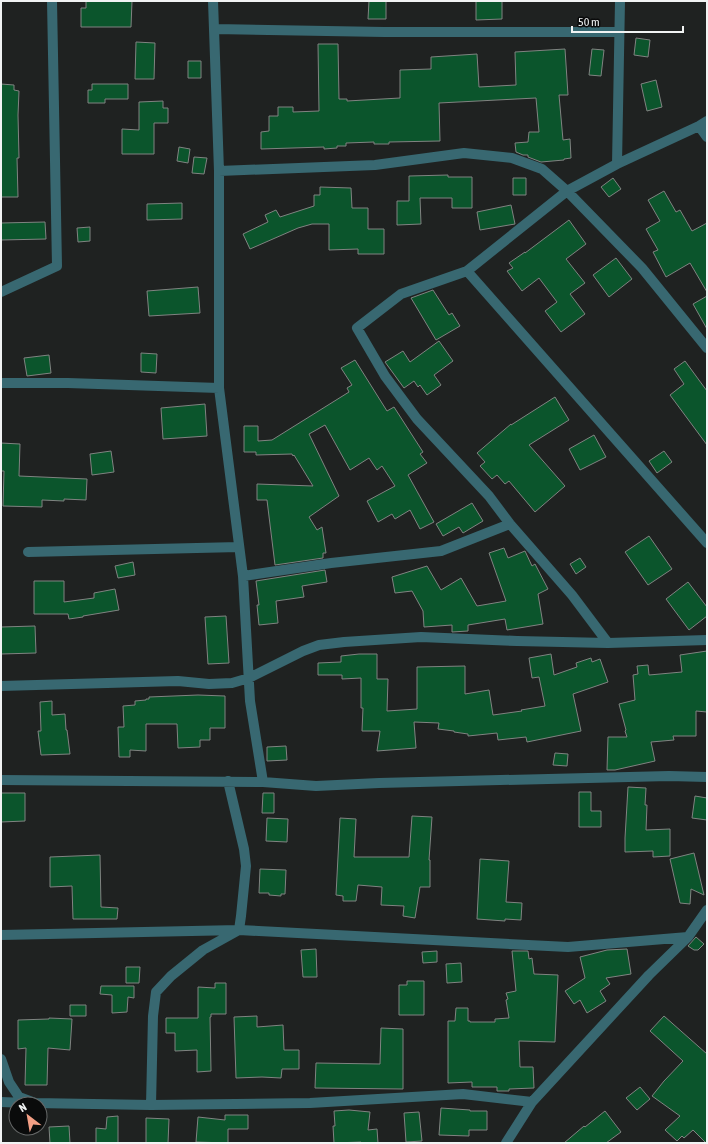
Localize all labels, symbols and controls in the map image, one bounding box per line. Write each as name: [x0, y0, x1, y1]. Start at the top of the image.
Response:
scale bar: [572, 8, 683, 34]
text: 50 m: [578, 15, 600, 29]
north arrow: [8, 1096, 48, 1136]
text: N: [17, 1101, 29, 1114]

